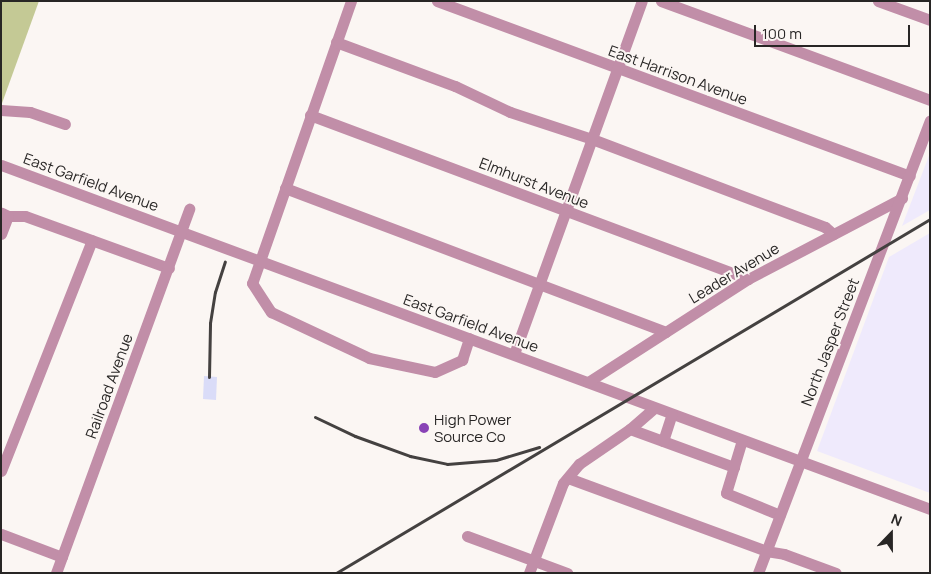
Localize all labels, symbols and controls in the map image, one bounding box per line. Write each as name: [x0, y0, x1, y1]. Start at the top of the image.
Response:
scale bar: [756, 15, 912, 47]
text: 100 m: [762, 23, 802, 44]
street label: East Harrison Avenue: [606, 41, 750, 109]
street label: East Garfield Avenue: [21, 149, 161, 215]
street label: Elmhurst Avenue: [477, 154, 591, 212]
street label: Leader Avenue: [686, 239, 782, 307]
street label: North Jasper Street: [797, 275, 863, 409]
street label: East Garfield Avenue: [401, 290, 541, 356]
street label: Railroad Avenue: [82, 331, 136, 441]
place label: High Power Source Co: [434, 410, 512, 445]
marker: High Power Source Co: [418, 422, 430, 434]
north arrow: [866, 509, 916, 559]
text: N: [889, 509, 905, 530]

